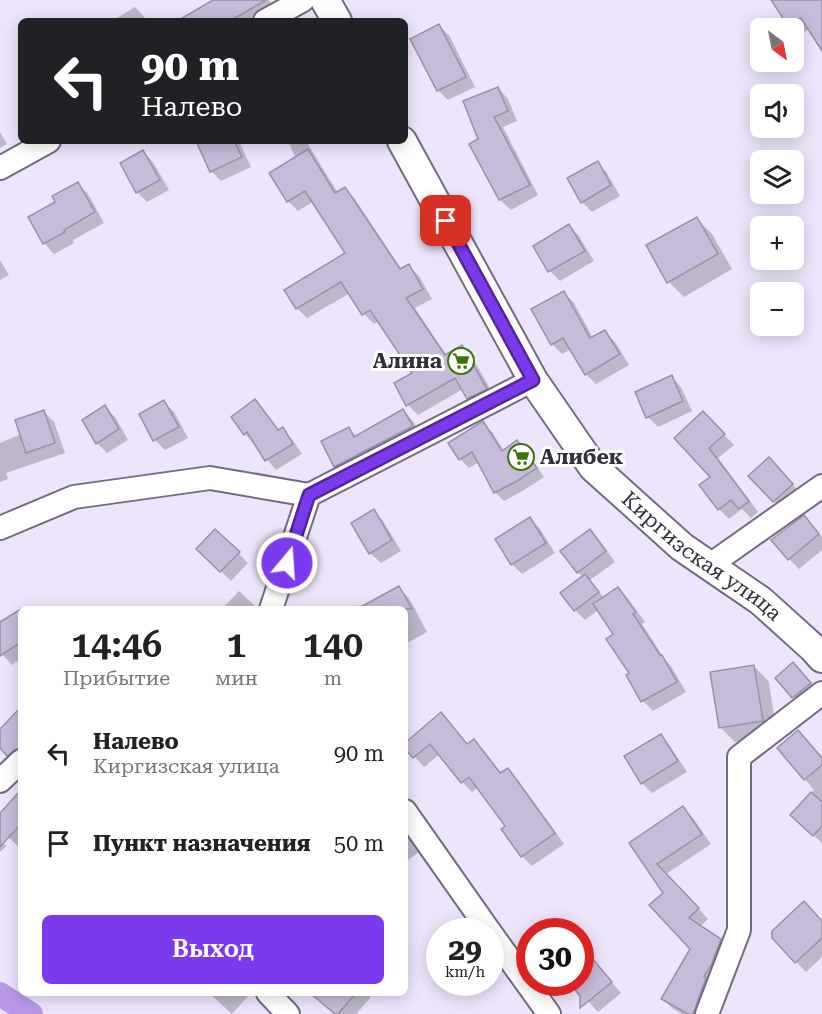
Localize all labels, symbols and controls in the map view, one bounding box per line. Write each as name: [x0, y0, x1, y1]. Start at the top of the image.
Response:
north arrow: [750, 18, 804, 72]
map controls: [750, 18, 804, 336]
text: 90 m: [141, 41, 239, 90]
icon: left: [42, 42, 120, 120]
button: sound: [750, 84, 804, 138]
text: Налево: [141, 91, 242, 123]
button: layers: [750, 150, 804, 204]
pin: [420, 195, 471, 246]
icon: arrive: [429, 204, 462, 237]
button: +: [750, 216, 804, 270]
button: −: [750, 282, 804, 336]
supermarket icon: Алина: [446, 346, 476, 376]
place label: Алина: [373, 349, 443, 373]
supermarket icon: Алибек: [506, 442, 536, 472]
place label: Алибек: [540, 445, 624, 469]
street label: Киргизская улица: [617, 487, 787, 626]
position arrow: [255, 531, 319, 595]
text: 14:46: [71, 624, 162, 666]
text: 1: [226, 624, 246, 666]
text: 140: [303, 624, 363, 666]
text: Прибытие: [63, 666, 170, 690]
text: мин: [215, 666, 258, 690]
text: m: [324, 666, 342, 690]
text: Налево: [93, 729, 179, 754]
icon: left: [42, 737, 75, 770]
text: 90 m: [334, 741, 384, 766]
text: Киргизская улица: [93, 754, 280, 778]
icon: arrive: [42, 827, 75, 860]
text: Пункт назначения: [93, 831, 311, 856]
text: 50 m: [334, 831, 384, 856]
button: Выход: [42, 915, 384, 984]
speed limit sign: 30: [516, 918, 594, 996]
text: 29: [448, 932, 482, 967]
text: km/h: [445, 963, 485, 981]

